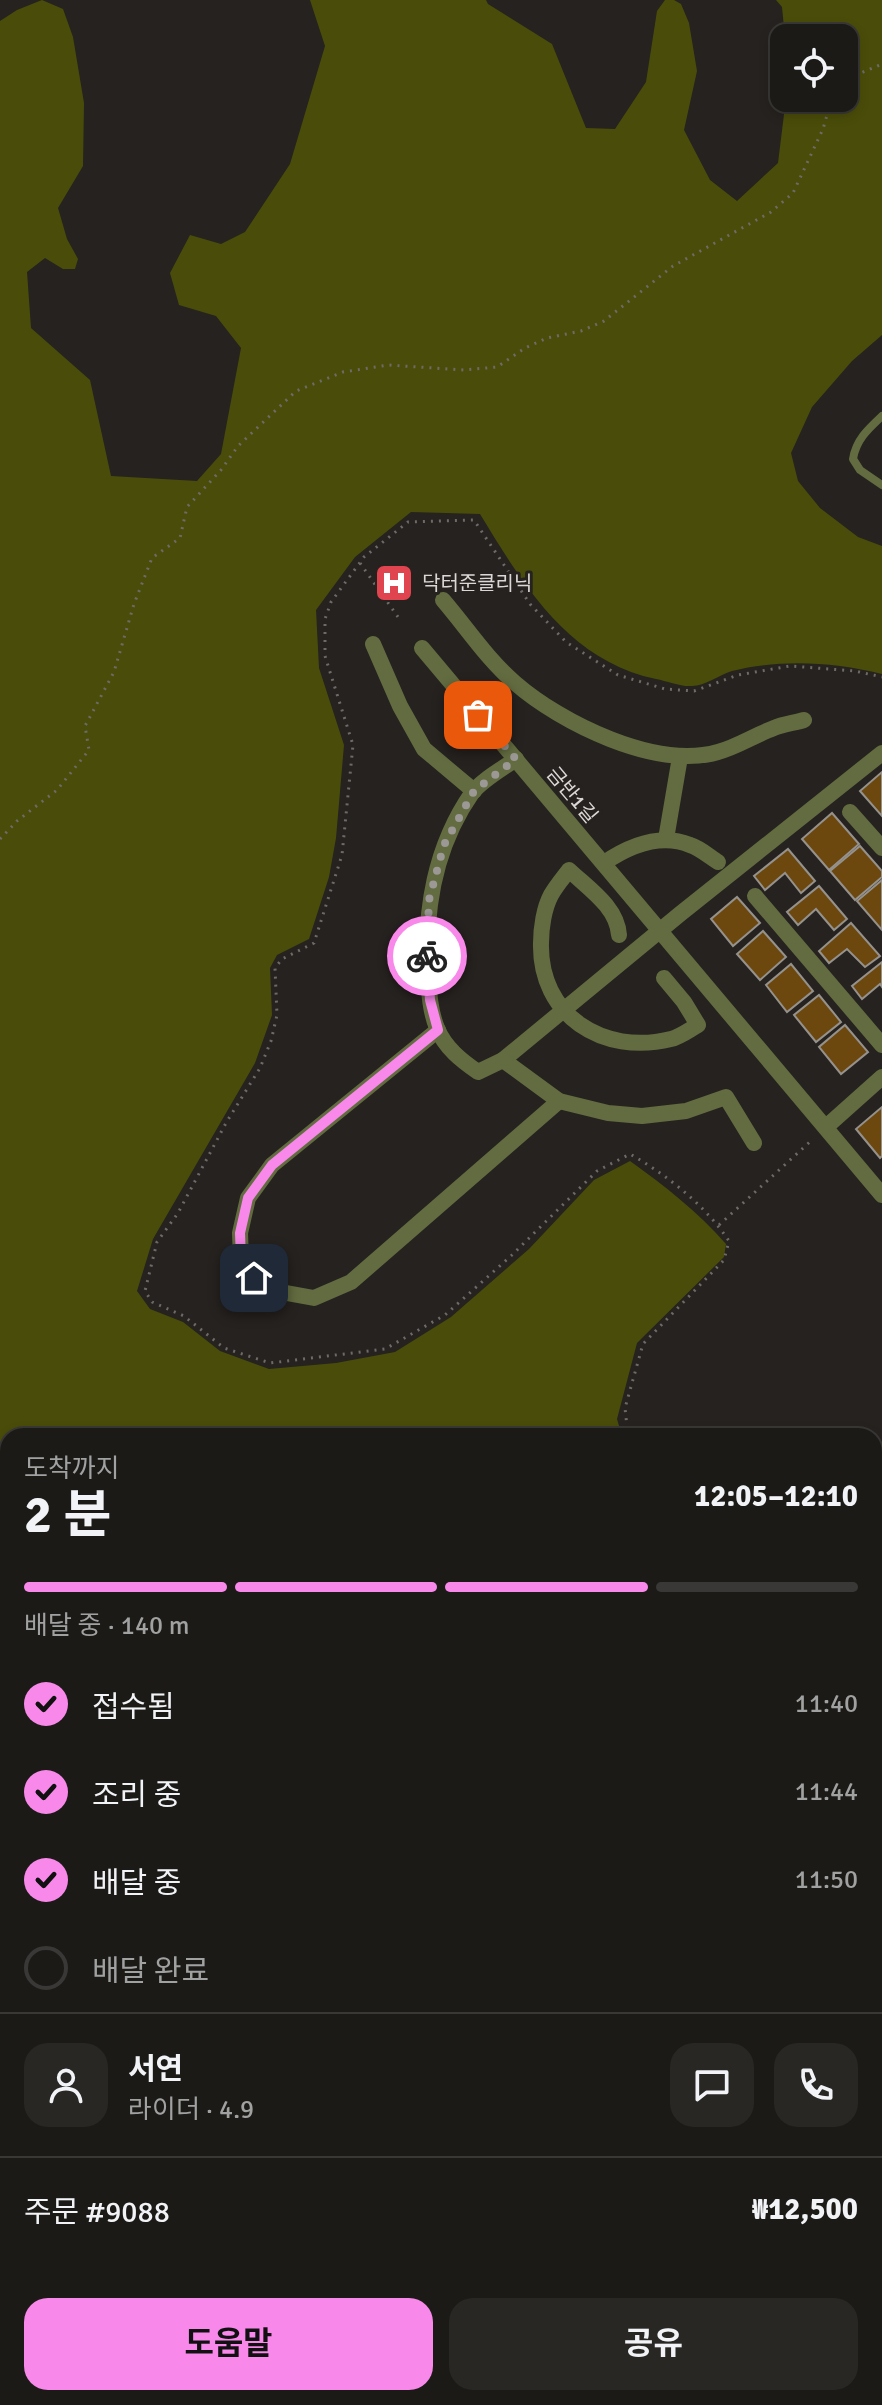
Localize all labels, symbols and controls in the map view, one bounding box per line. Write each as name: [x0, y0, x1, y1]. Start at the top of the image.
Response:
map controls: [770, 24, 858, 112]
button: locate: [770, 24, 858, 112]
hospital icon: 닥터준클리닉: [373, 562, 415, 604]
place label: 닥터준클리닉: [422, 571, 532, 596]
pin: [444, 681, 512, 749]
icon: bag: [456, 693, 500, 737]
street label: 금반1길: [541, 762, 603, 828]
courier: [387, 916, 467, 996]
icon: bike: [405, 934, 449, 978]
pin: [220, 1244, 288, 1312]
icon: home: [232, 1256, 276, 1300]
text: 도착까지: [24, 1453, 120, 1485]
text: 12:05–12:10: [694, 1478, 858, 1515]
text: 2 분: [24, 1483, 111, 1547]
text: 배달 중 · 140 m: [24, 1610, 189, 1642]
icon: check: [24, 1682, 68, 1726]
text: 11:40: [795, 1688, 858, 1720]
text: 접수됨: [92, 1689, 175, 1726]
icon: check: [24, 1770, 68, 1814]
text: 11:44: [795, 1776, 858, 1808]
text: 조리 중: [92, 1777, 181, 1814]
icon: check: [24, 1858, 68, 1902]
text: 11:50: [795, 1864, 858, 1896]
text: 배달 중: [92, 1865, 181, 1902]
text: 배달 완료: [92, 1953, 209, 1990]
button: person: [24, 2043, 108, 2127]
button: chat: [670, 2043, 754, 2127]
button: phone: [774, 2043, 858, 2127]
text: 서연: [128, 2051, 183, 2088]
text: 라이더 · 4.9: [128, 2094, 254, 2126]
text: ₩12,500: [752, 2191, 858, 2228]
text: 주문 #9088: [24, 2194, 170, 2231]
button: 도움말: [24, 2298, 433, 2390]
button: 공유: [449, 2298, 858, 2390]

